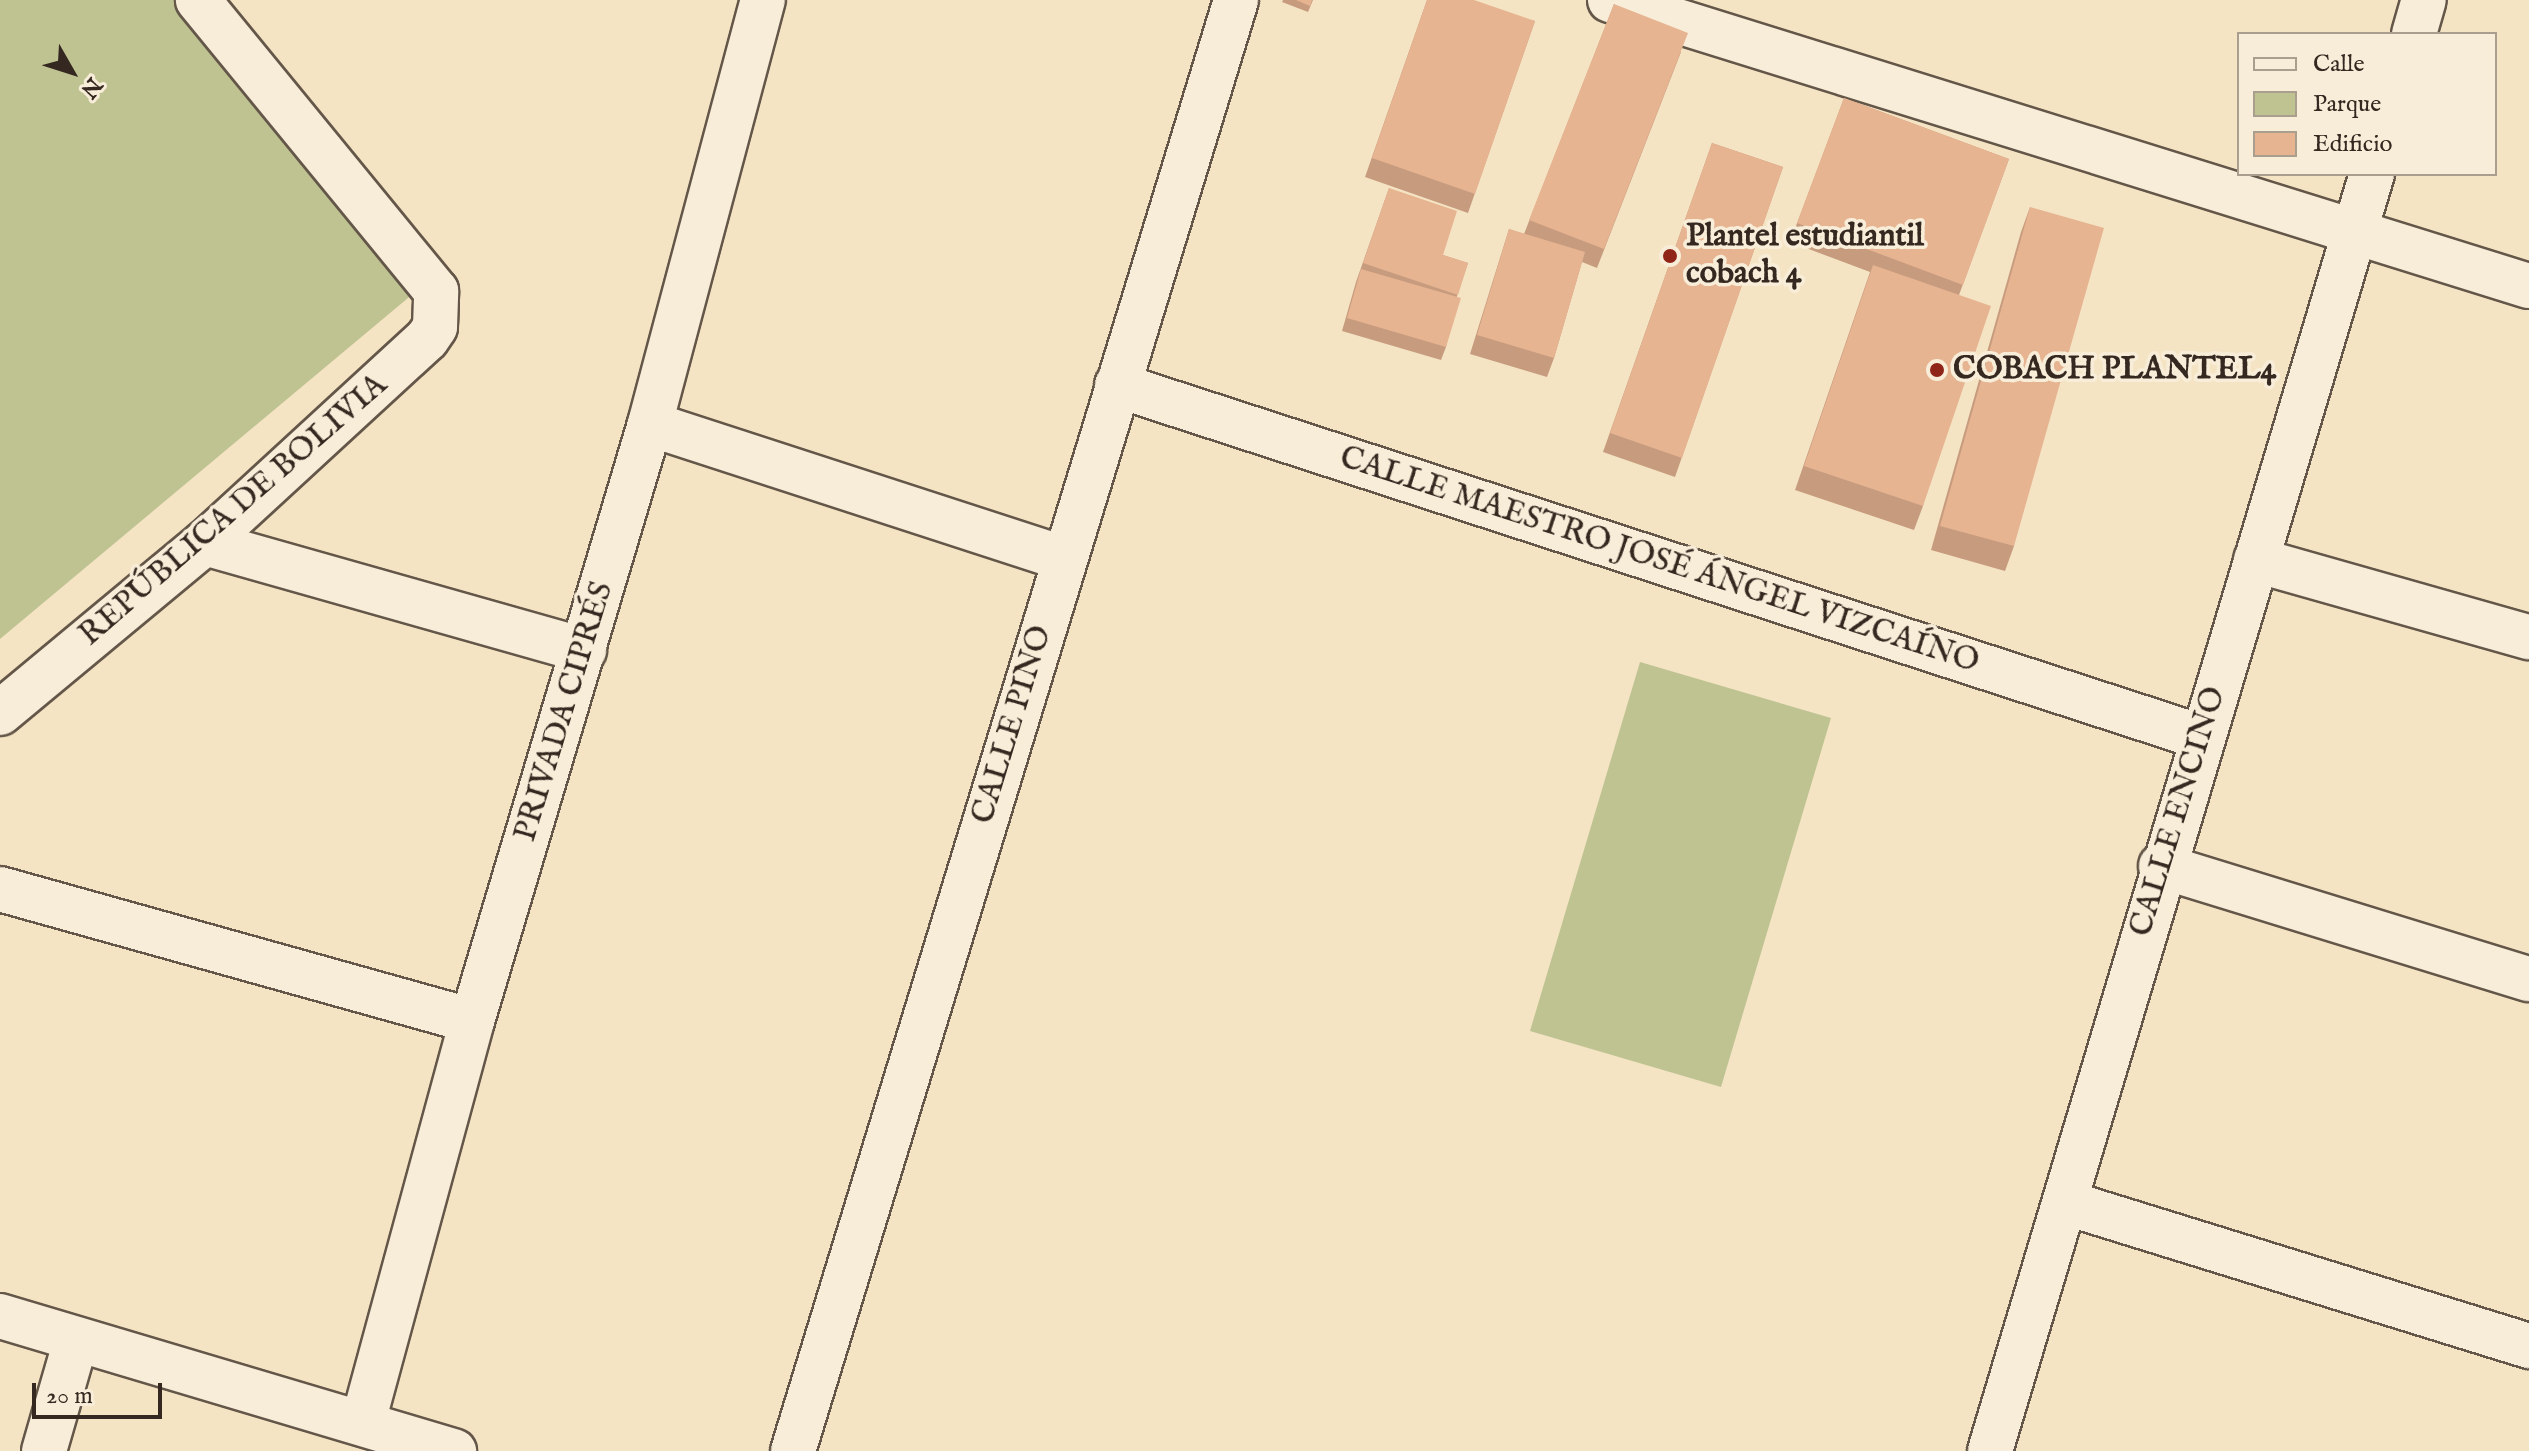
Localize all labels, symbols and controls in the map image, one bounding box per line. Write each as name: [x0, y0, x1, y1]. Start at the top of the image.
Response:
north arrow: [32, 32, 112, 112]
legend: [2237, 32, 2497, 176]
text: Calle: [2313, 49, 2365, 80]
text: N: [74, 71, 108, 103]
text: Parque: [2313, 89, 2381, 120]
text: Edificio: [2313, 129, 2392, 160]
place label: Plantel estudiantil cobach 4: [1686, 219, 1924, 294]
marker: Plantel estudiantil cobach 4: [1661, 247, 1679, 265]
place label: COBACH PLANTEL4: [1953, 351, 2276, 389]
marker: COBACH PLANTEL4: [1928, 361, 1946, 379]
street label: REPÚBLICA DE BOLIVIA: [72, 367, 396, 655]
street label: CALLE MAESTRO JOSÉ ÁNGEL VIZCAÍNO: [1335, 439, 1983, 683]
street label: PRIVADA CIPRÉS: [507, 578, 623, 846]
street label: CALLE PINO: [965, 621, 1061, 829]
street label: CALLE ENCINO: [2123, 683, 2235, 941]
scale bar: [36, 1367, 166, 1417]
text: 20 m: [46, 1381, 93, 1412]

